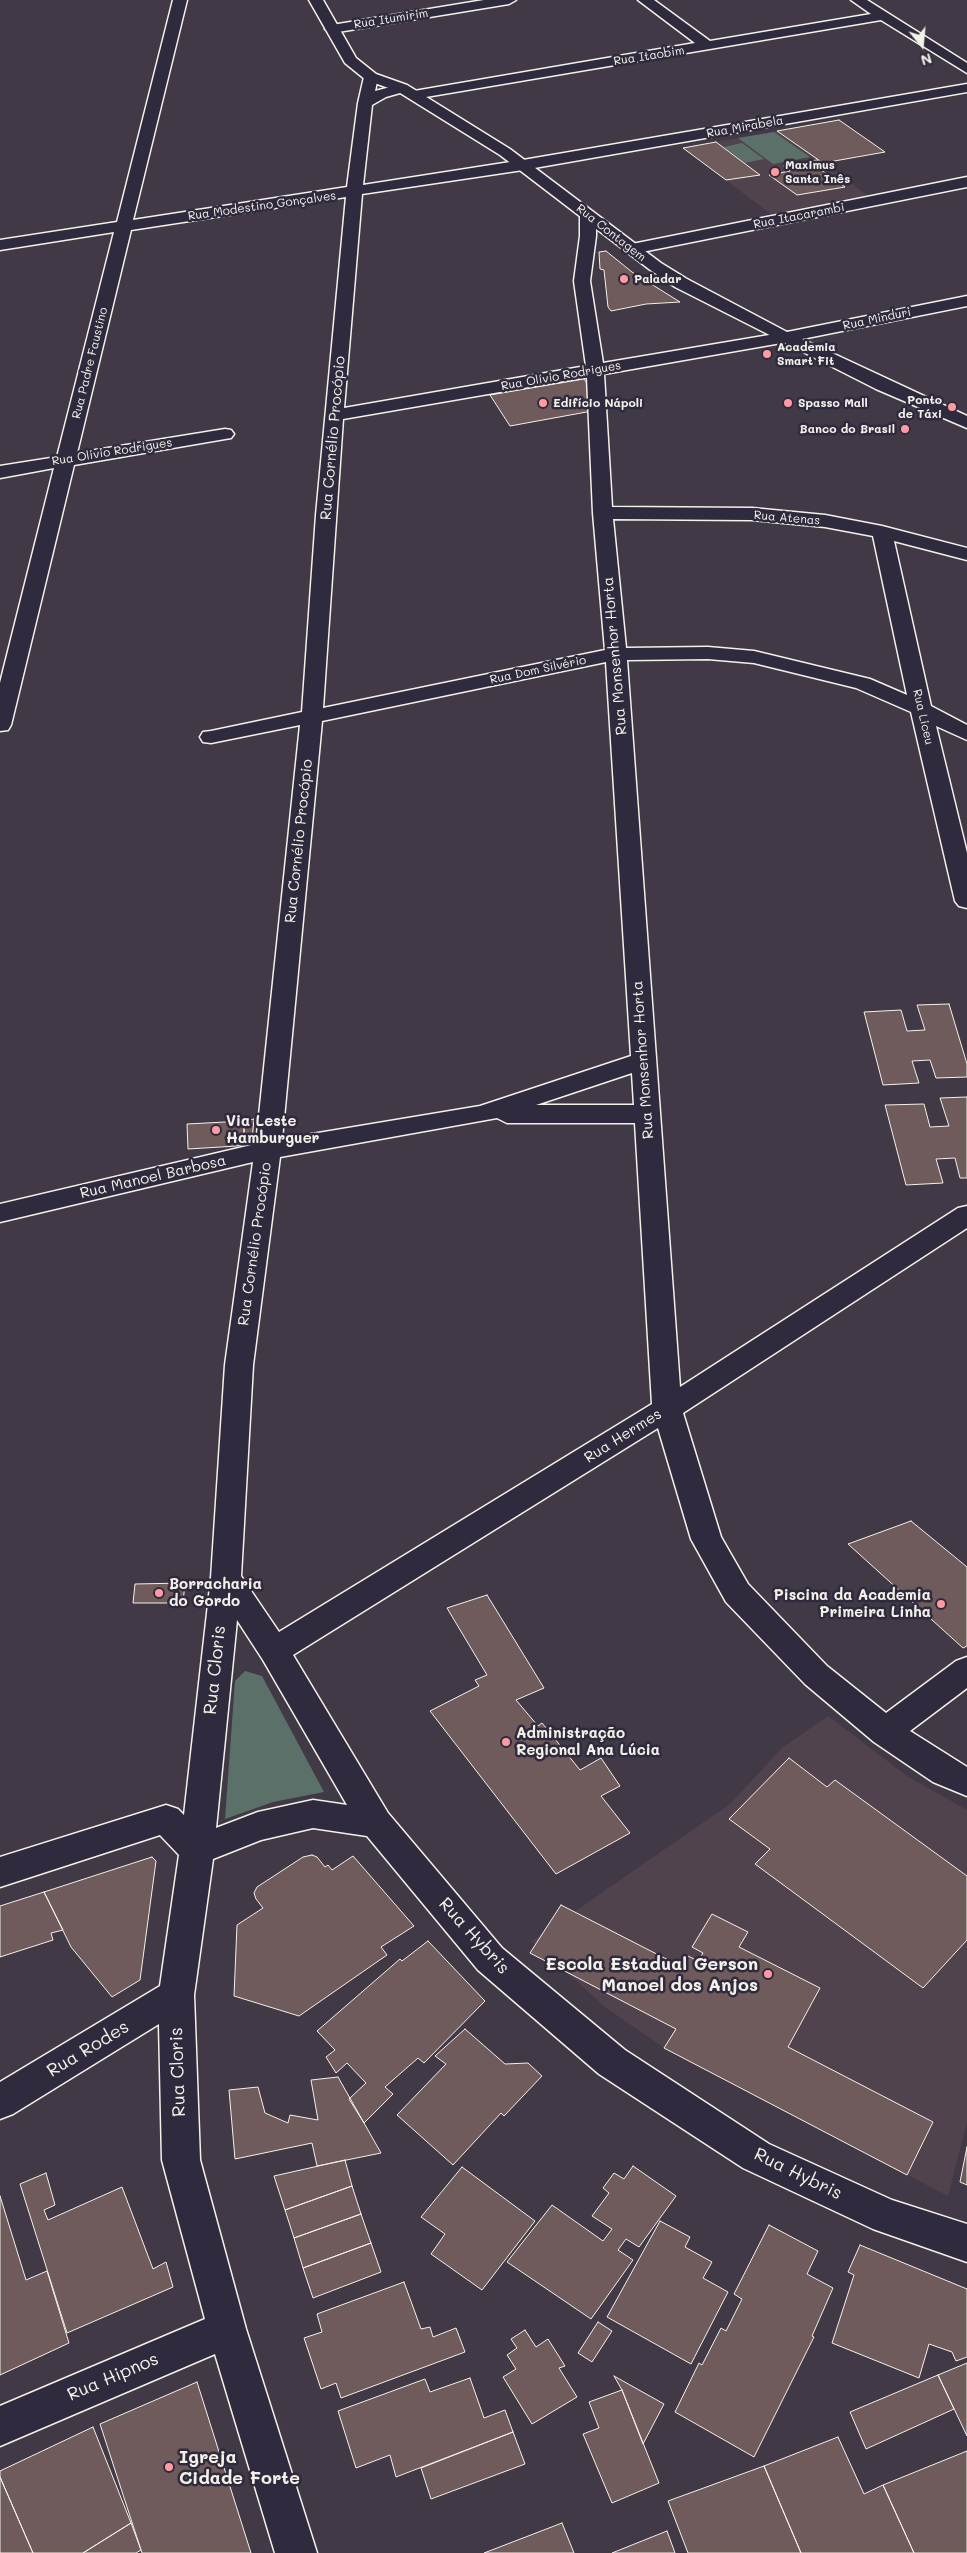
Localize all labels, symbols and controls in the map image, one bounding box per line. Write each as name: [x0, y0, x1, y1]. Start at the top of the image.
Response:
street label: Rua Itumirim: [353, 6, 429, 32]
north arrow: [897, 20, 947, 70]
street label: Rua Itaobim: [613, 43, 685, 69]
text: N: [919, 49, 934, 70]
street label: Rua Mirabela: [705, 113, 785, 141]
place label: Maximus Santa Inês: [785, 158, 850, 186]
marker: Maximus Santa Inês: [769, 166, 781, 178]
street label: Rua Modestino Gonçalves: [187, 188, 337, 224]
street label: Rua Itacarambi: [752, 200, 846, 232]
street label: Rua Contagem: [573, 201, 649, 265]
place label: Paladar: [634, 272, 681, 286]
marker: Paladar: [618, 273, 630, 285]
street label: Rua Minduri: [842, 305, 912, 333]
street label: Rua Padre Faustino: [69, 306, 111, 420]
place label: Academia Smart Fit: [777, 340, 836, 368]
marker: Academia Smart Fit: [761, 348, 773, 360]
street label: Rua Cornélio Procópio: [317, 355, 349, 521]
street label: Rua Olívio Rodrigues: [500, 358, 622, 394]
place label: Ponto de Táxi: [898, 393, 942, 421]
place label: Edifício Nápoli: [553, 396, 643, 410]
place label: Spasso Mall: [798, 396, 868, 410]
marker: Edifício Nápoli: [537, 397, 549, 409]
marker: Spasso Mall: [782, 397, 794, 409]
marker: Ponto de Táxi: [946, 401, 958, 413]
place label: Banco do Brasil: [800, 422, 895, 436]
marker: Banco do Brasil: [899, 423, 911, 435]
street label: Rua Olívio Rodrigues: [51, 435, 173, 469]
street label: Rua Atenas: [753, 508, 821, 528]
street label: Rua Monsenhor Horta: [599, 576, 631, 736]
street label: Rua Dom Silvério: [489, 653, 587, 687]
street label: Rua Liceu: [910, 688, 936, 746]
street label: Rua Cornélio Procópio: [281, 758, 317, 924]
street label: Rua Monsenhor Horta: [628, 980, 658, 1140]
place label: Via Leste Hamburguer: [226, 1112, 319, 1147]
marker: Via Leste Hamburguer: [210, 1124, 222, 1136]
street label: Rua Manoel Barbosa: [78, 1151, 228, 1203]
street label: Rua Cornélio Procópio: [235, 1161, 275, 1327]
street label: Rua Hermes: [581, 1405, 665, 1467]
place label: Borracharia do Gordo: [169, 1575, 262, 1610]
place label: Piscina da Academia Primeira Linha: [774, 1586, 931, 1621]
marker: Borracharia do Gordo: [153, 1587, 165, 1599]
marker: Piscina da Academia Primeira Linha: [935, 1598, 947, 1610]
street label: Rua Cloris: [200, 1624, 230, 1716]
place label: Administração Regional Ana Lúcia: [516, 1724, 660, 1759]
marker: Administração Regional Ana Lúcia: [500, 1736, 512, 1748]
street label: Rua Hybris: [434, 1893, 514, 1979]
place label: Escola Estadual Gerson Manoel dos Anjos: [545, 1953, 758, 1996]
marker: Escola Estadual Gerson Manoel dos Anjos: [762, 1968, 774, 1980]
street label: Rua Rodes: [43, 2016, 133, 2082]
street label: Rua Cloris: [166, 2027, 190, 2117]
street label: Rua Hybris: [750, 2143, 846, 2205]
street label: Rua Hipnos: [64, 2348, 162, 2406]
place label: Igreja Cidade Forte: [179, 2446, 300, 2488]
marker: Igreja Cidade Forte: [163, 2461, 175, 2473]

